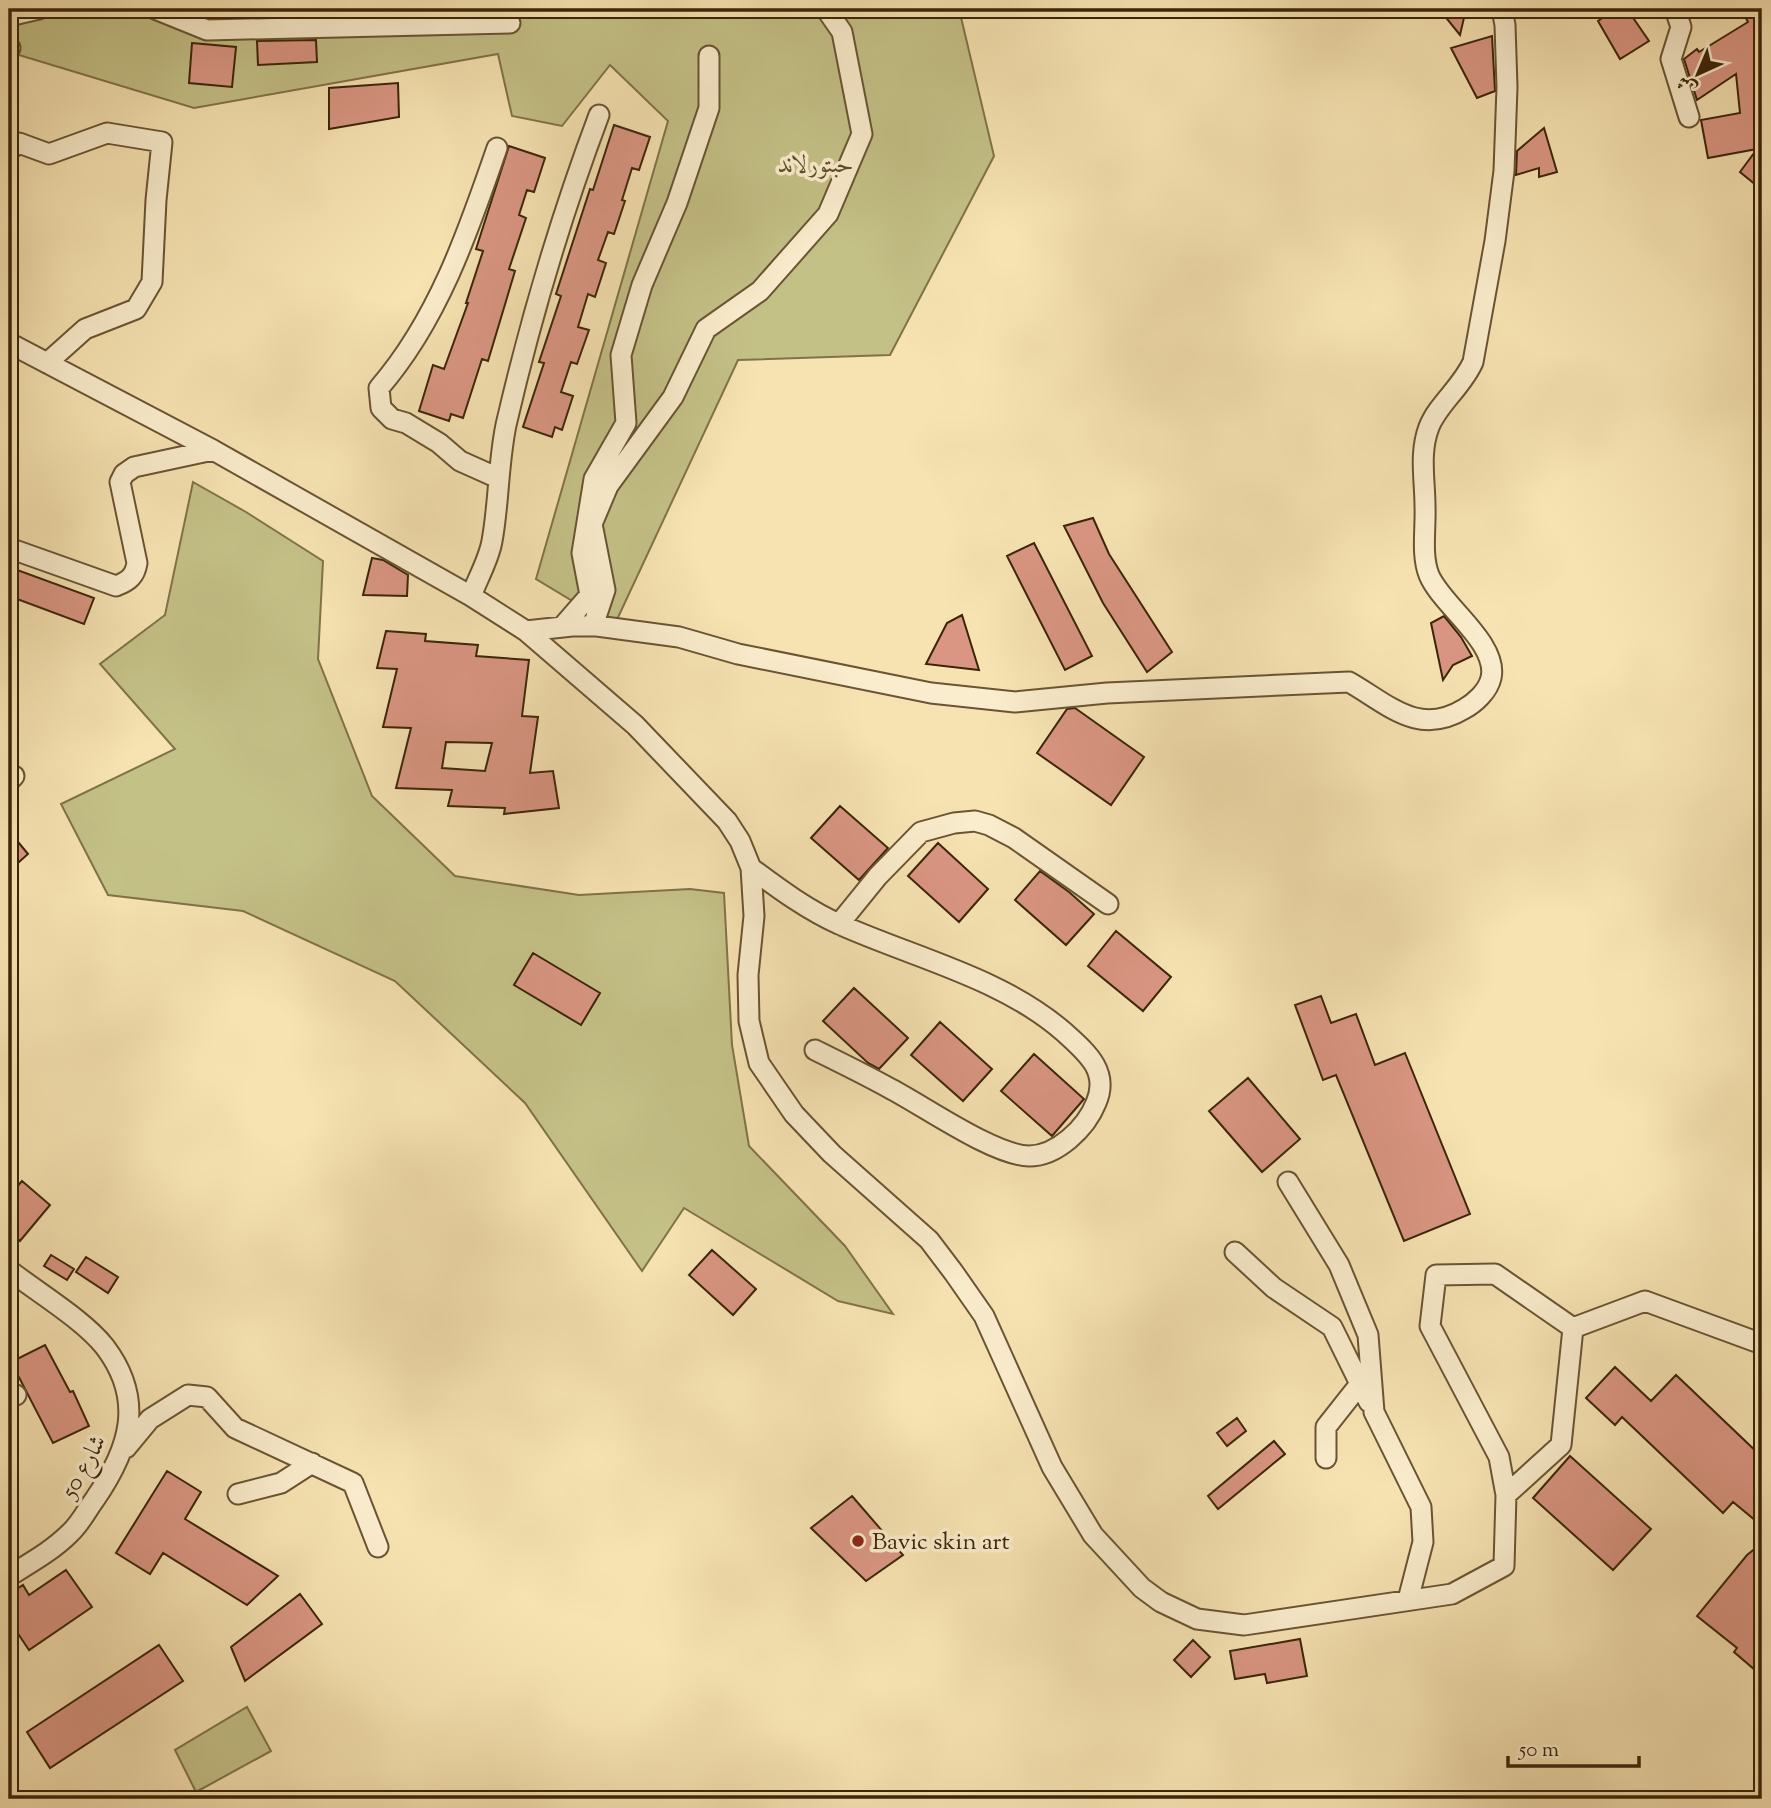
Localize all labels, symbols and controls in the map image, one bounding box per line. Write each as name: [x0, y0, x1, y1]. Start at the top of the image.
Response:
north arrow: [1662, 38, 1732, 108]
text: ش: [1672, 68, 1704, 101]
park label: حبتورلاند: [778, 149, 854, 183]
street label: شارع 50: [53, 1429, 117, 1507]
place label: Bavic skin art: [872, 1526, 1010, 1560]
marker: Bavic skin art: [850, 1533, 866, 1549]
scale bar: [1508, 1724, 1640, 1768]
text: 50 m: [1518, 1736, 1559, 1766]

